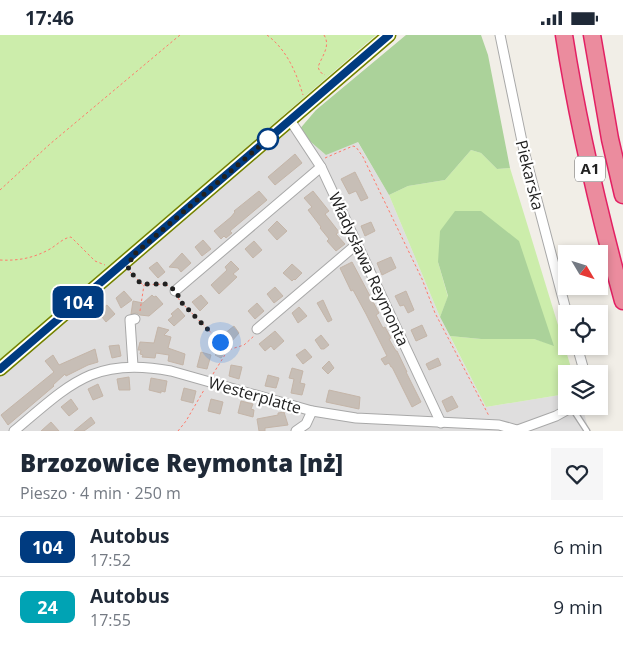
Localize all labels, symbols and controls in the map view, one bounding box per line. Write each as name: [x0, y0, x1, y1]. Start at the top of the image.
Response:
text: 17:46: [25, 5, 74, 31]
unlabelled marker: [257, 128, 279, 150]
street label: Piekarska: [511, 138, 549, 212]
road number: A1: [575, 157, 605, 181]
street label: Władysława Reymonta: [324, 189, 414, 349]
north arrow: [558, 245, 608, 295]
map controls: [558, 245, 608, 415]
line badge: 104: [49, 286, 107, 318]
text: 104: [63, 290, 93, 314]
button: locate: [558, 305, 608, 355]
your location: [208, 330, 233, 355]
button: layers: [558, 365, 608, 415]
street label: Westerplatte: [206, 371, 304, 419]
text: Brzozowice Reymonta [nż]: [20, 446, 343, 479]
button: heart: [551, 448, 603, 500]
text: Pieszo · 4 min · 250 m: [20, 482, 181, 504]
text: Autobus: [90, 523, 170, 549]
text: 6 min: [553, 534, 603, 560]
text: 104: [32, 535, 63, 559]
text: 17:52: [90, 549, 131, 571]
text: Autobus: [90, 583, 170, 609]
text: 9 min: [553, 594, 603, 620]
text: 24: [37, 595, 58, 619]
text: 17:55: [90, 609, 131, 631]

